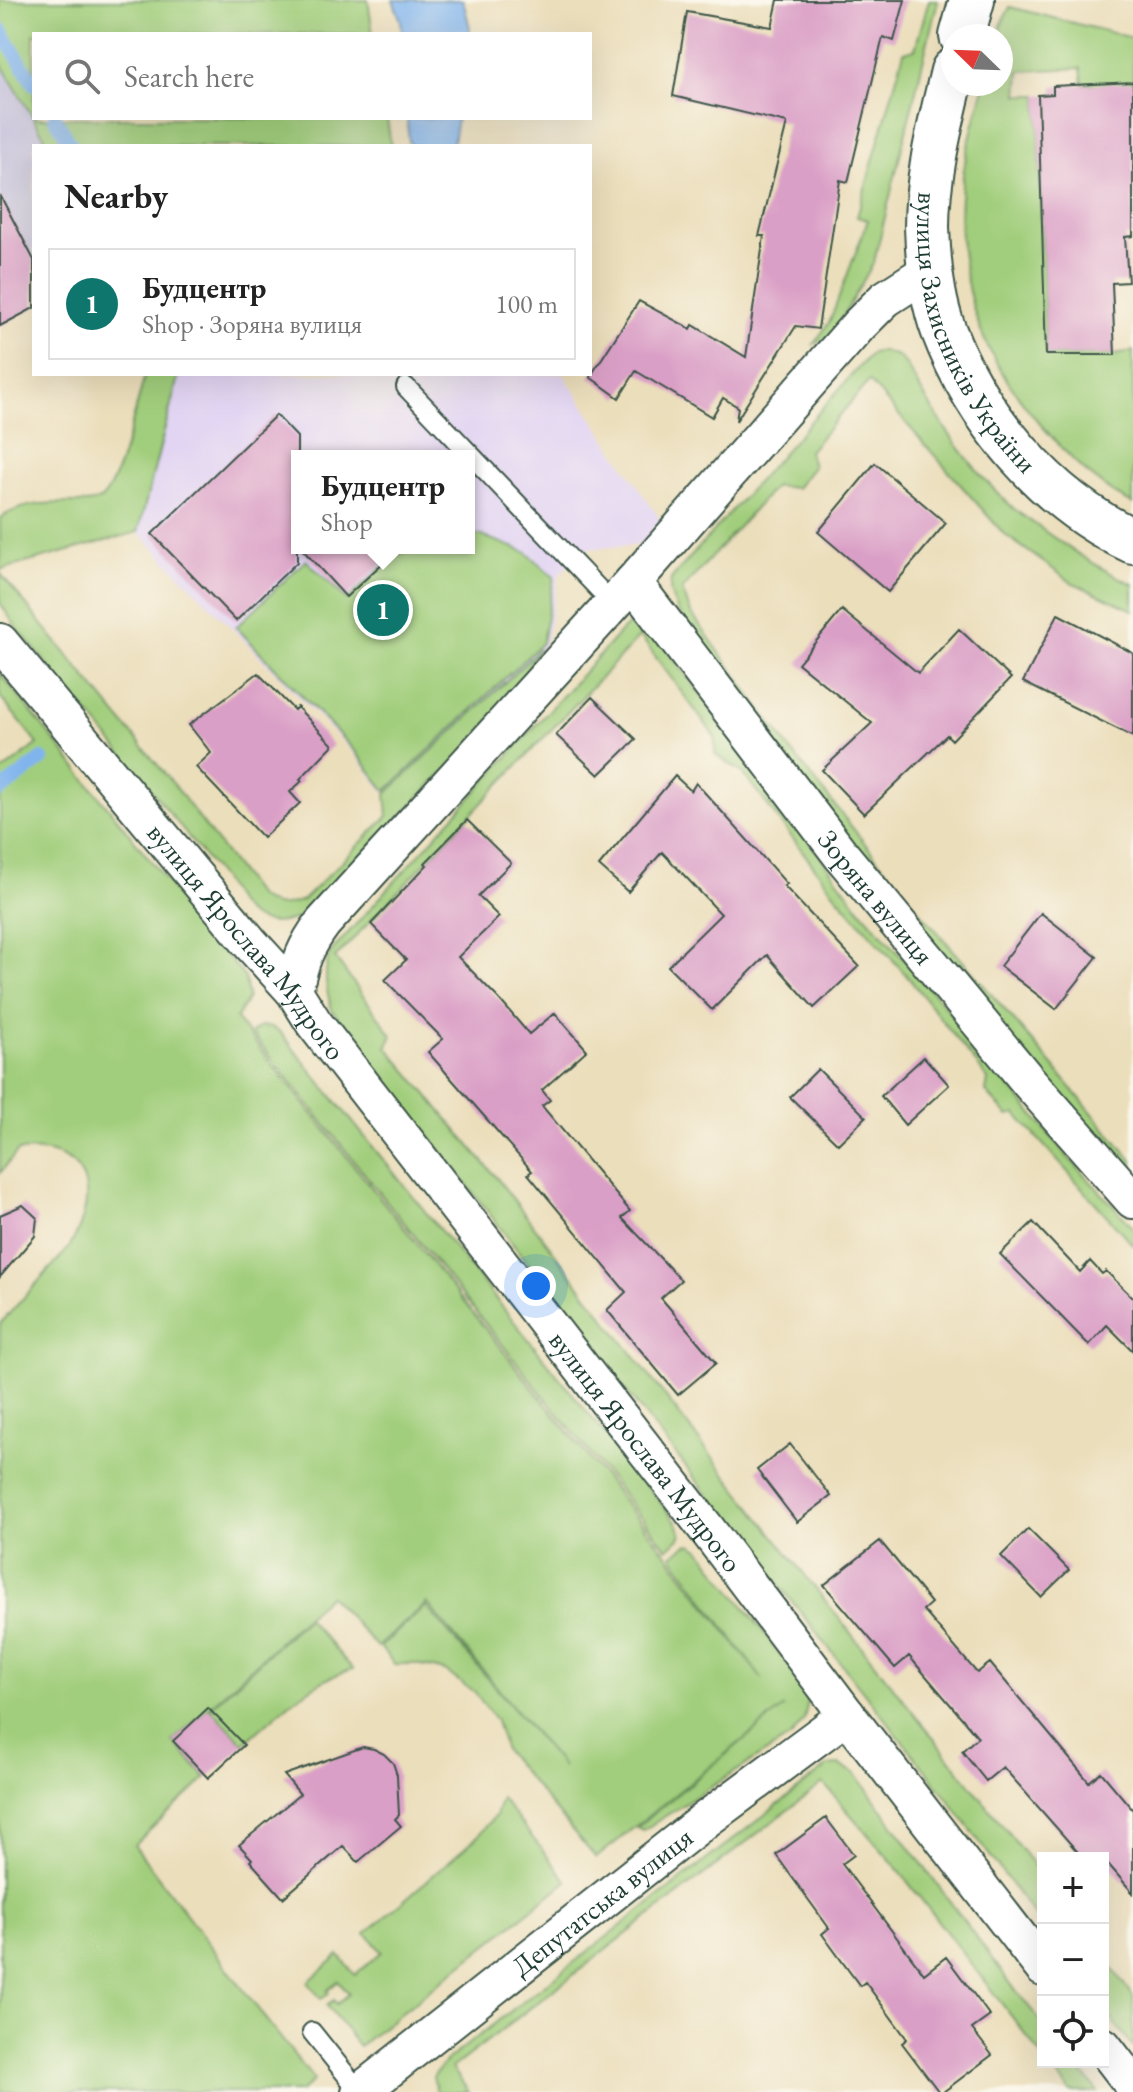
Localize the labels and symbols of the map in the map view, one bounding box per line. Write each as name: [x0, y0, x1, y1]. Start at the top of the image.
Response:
north arrow: [941, 24, 1013, 96]
street label: вулиця Захисників України: [909, 191, 1045, 481]
pin: 1: [357, 580, 409, 640]
street label: вулиця Ярослава Мудрого: [140, 815, 354, 1067]
street label: Зоряна вулиця: [810, 822, 942, 972]
your location: [516, 1266, 556, 1306]
street label: вулиця Ярослава Мудрого: [541, 1323, 751, 1579]
street label: Депутатська вулиця: [504, 1819, 700, 1984]

